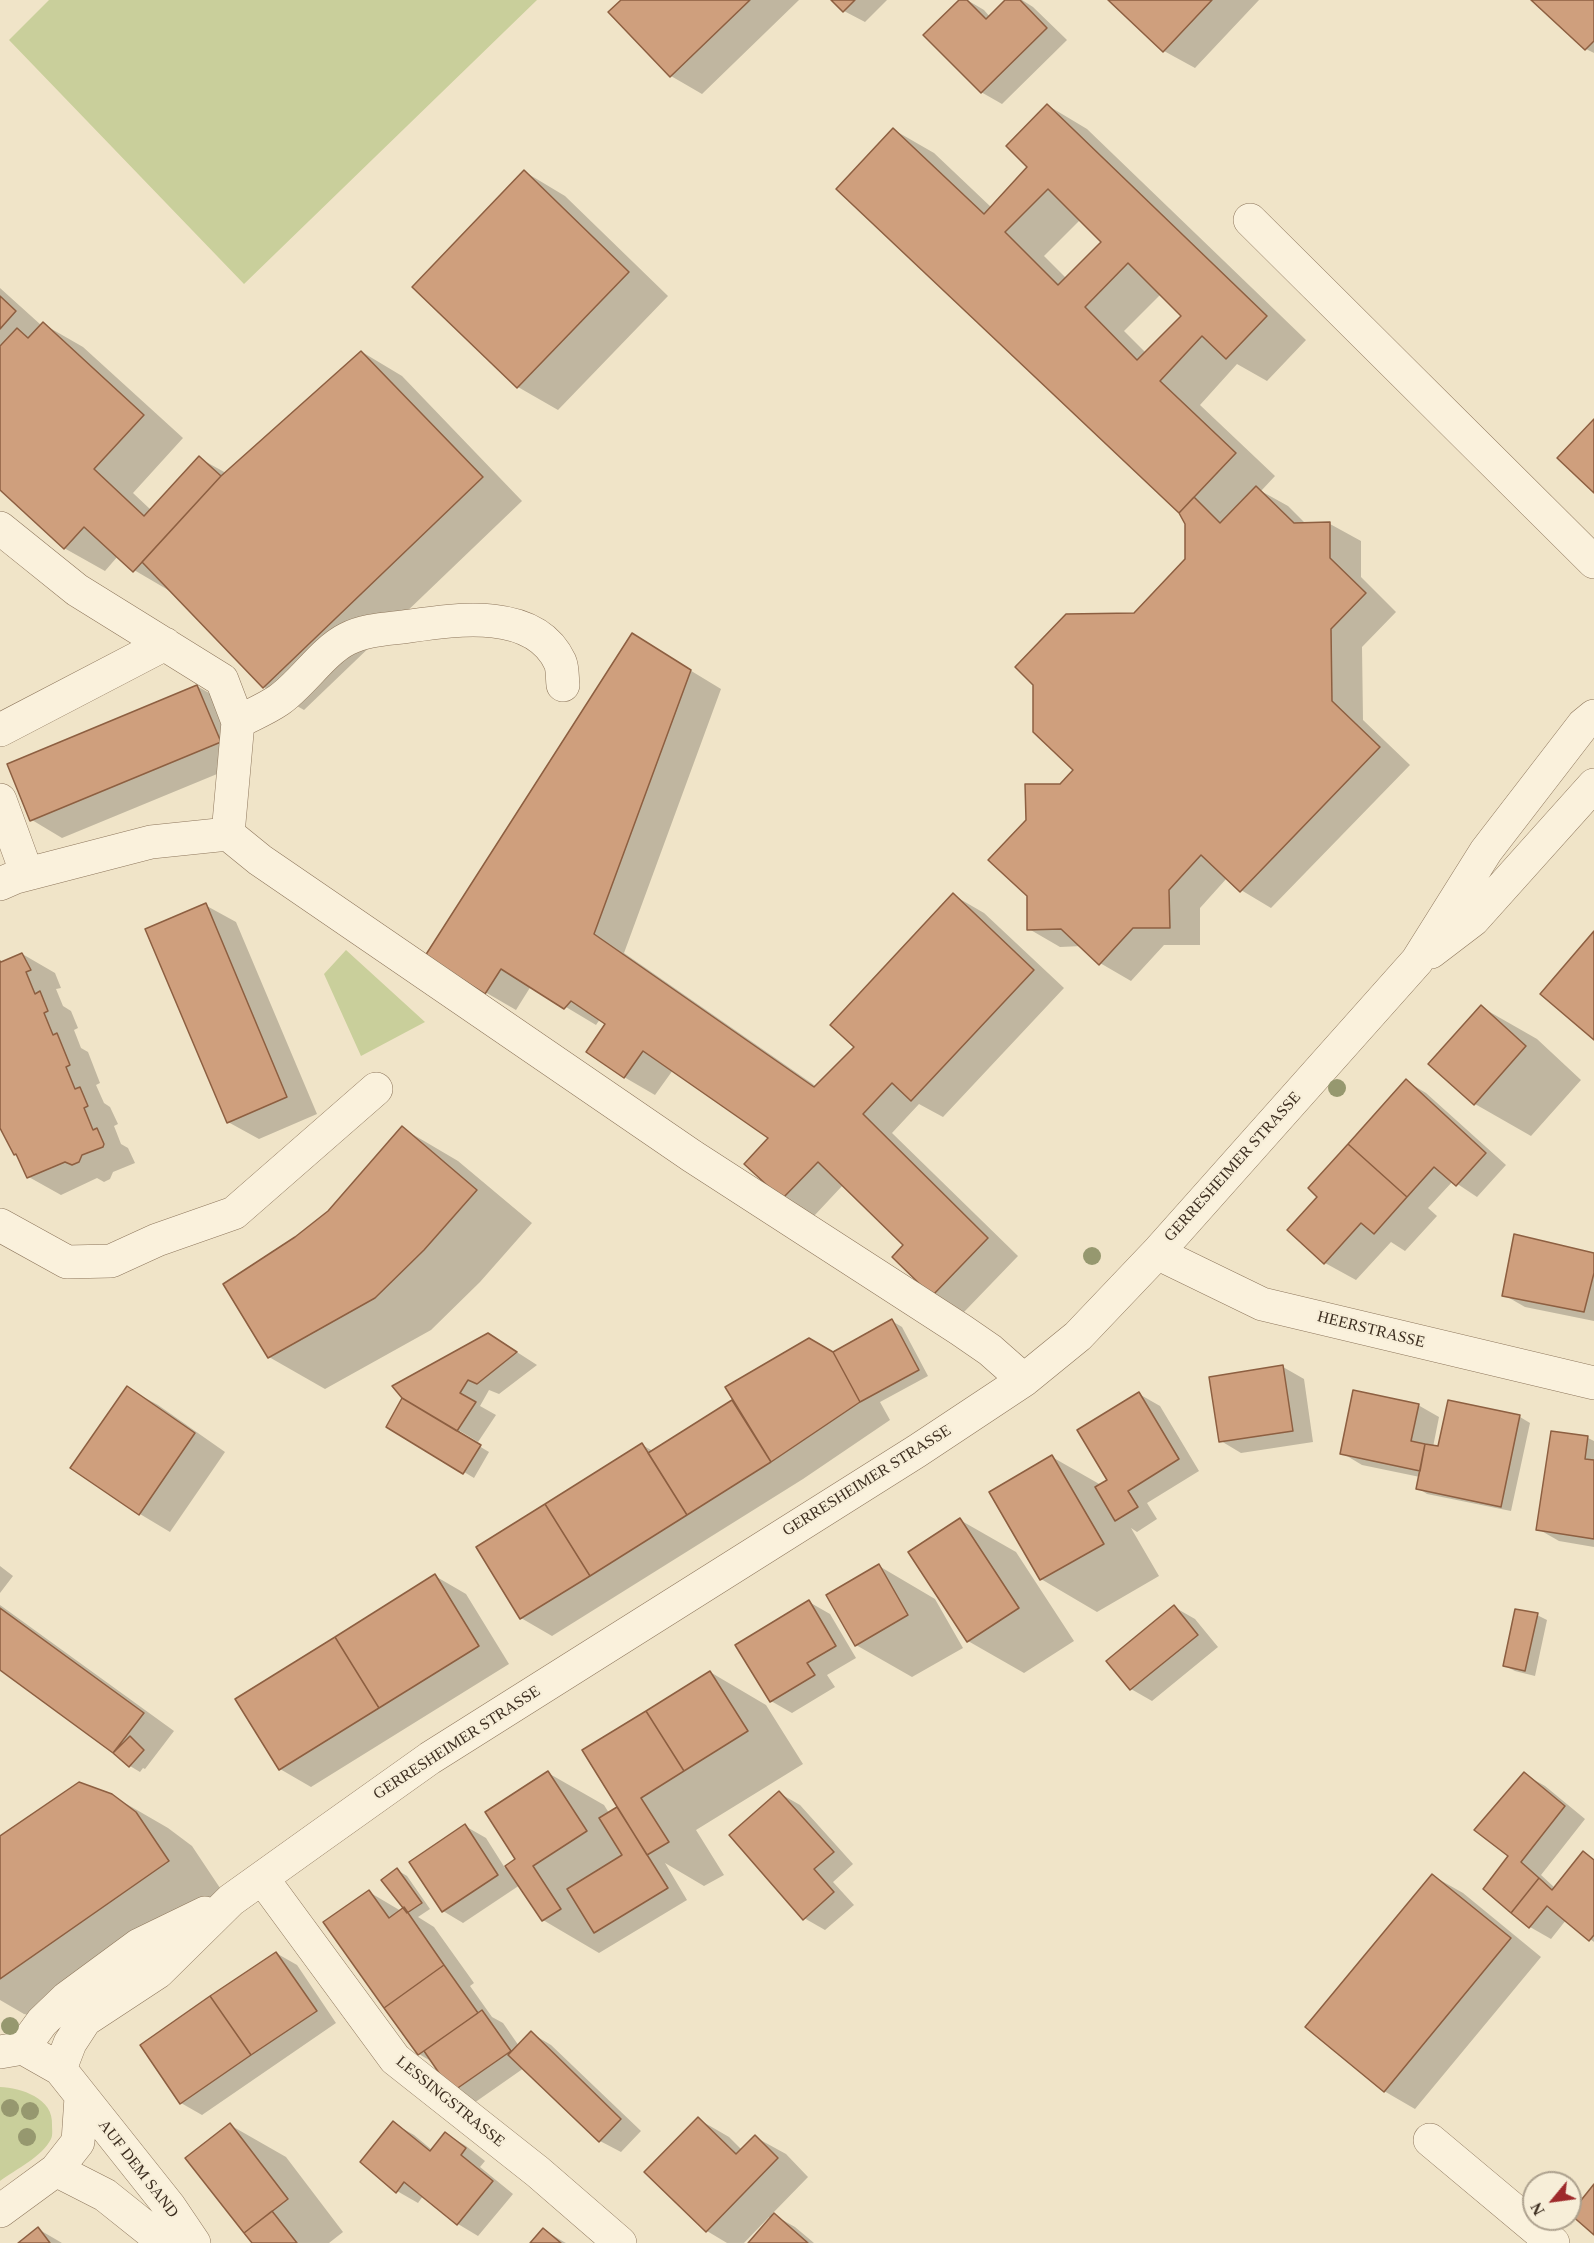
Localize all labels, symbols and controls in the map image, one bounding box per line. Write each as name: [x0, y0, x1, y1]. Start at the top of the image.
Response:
street label: GERRESHEIMER STRASSE: [1161, 1088, 1305, 1246]
street label: HEERSTRASSE: [1315, 1307, 1427, 1353]
street label: GERRESHEIMER STRASSE: [779, 1421, 955, 1541]
street label: GERRESHEIMER STRASSE: [370, 1682, 544, 1804]
street label: LESSINGSTRASSE: [392, 2052, 508, 2152]
street label: AUF DEM SAND: [94, 2116, 182, 2222]
north arrow: [1522, 2171, 1582, 2231]
text: N: [1527, 2200, 1548, 2218]

